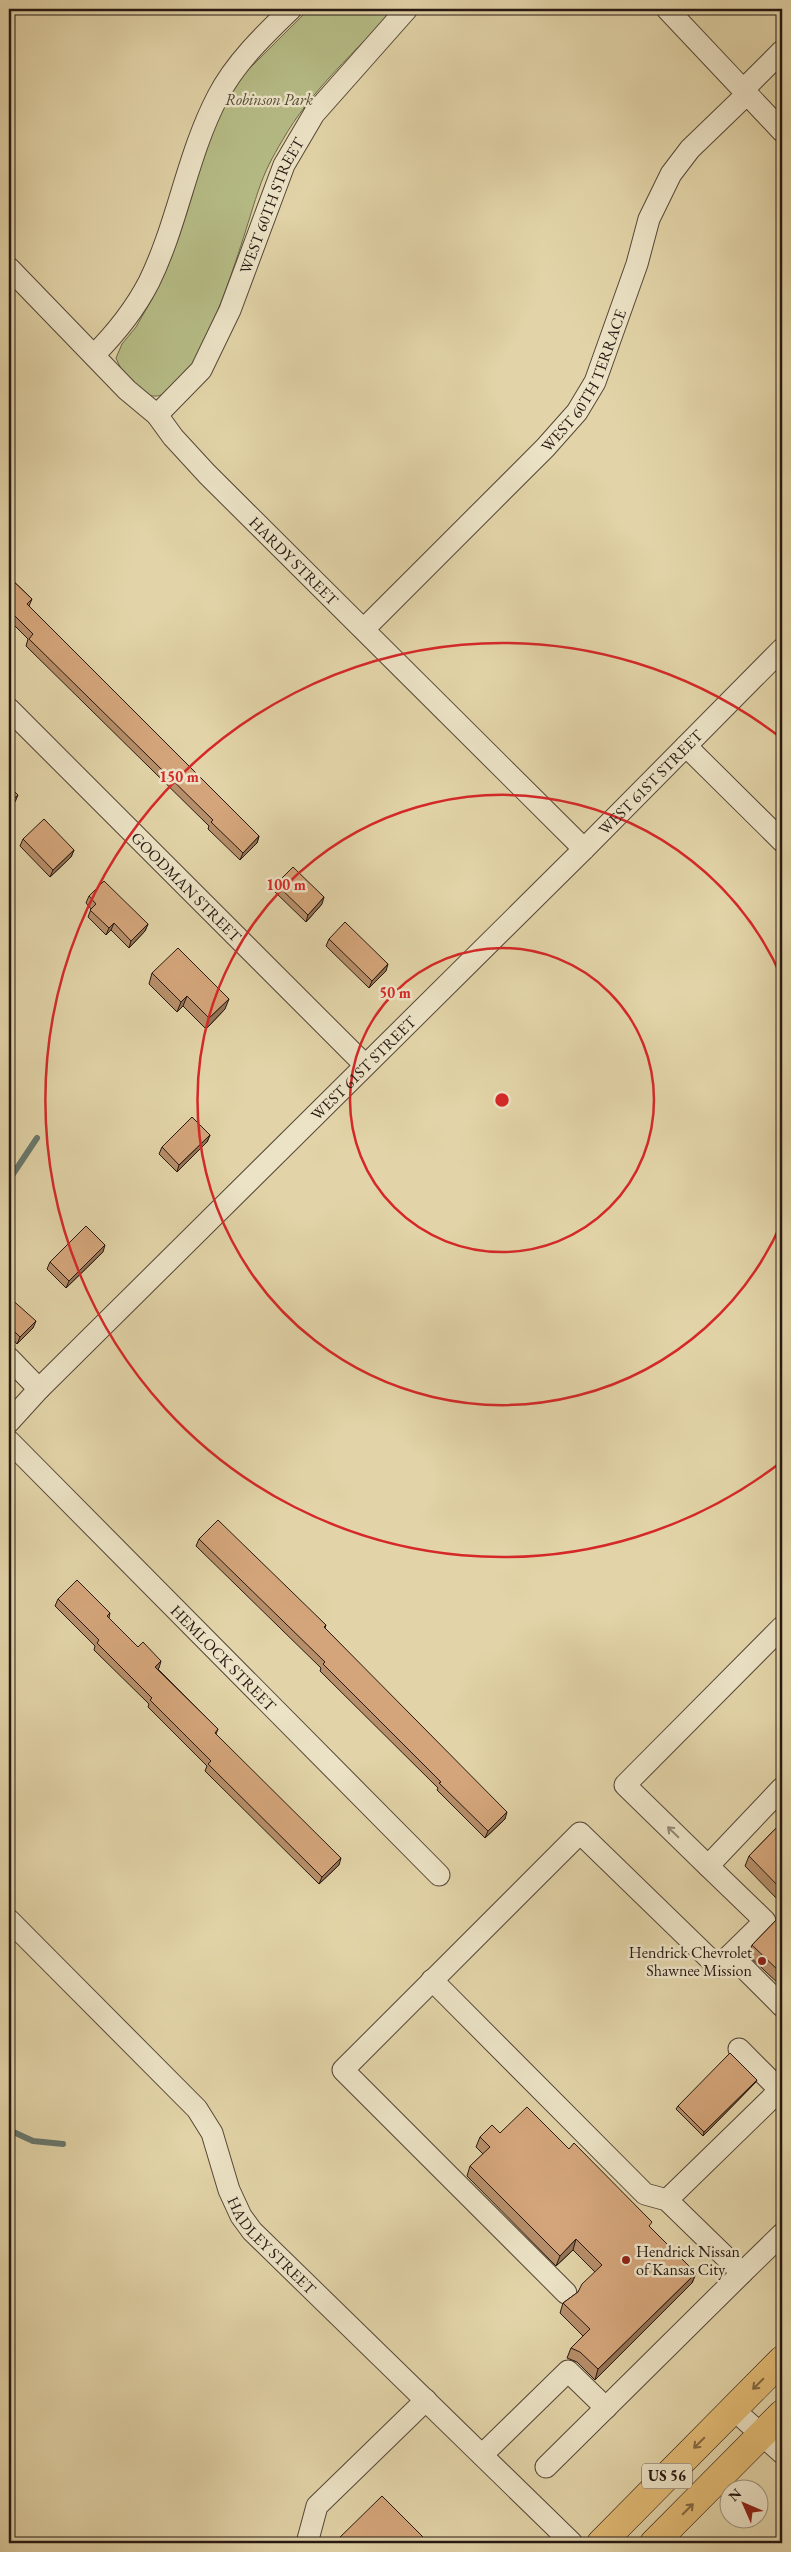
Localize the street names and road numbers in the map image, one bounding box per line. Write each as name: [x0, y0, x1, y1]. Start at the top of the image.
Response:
street label: WEST 60TH STREET: [234, 133, 309, 277]
street label: WEST 60TH TERRACE: [536, 306, 631, 457]
street label: HARDY STREET: [244, 512, 343, 610]
street label: WEST 61ST STREET: [594, 725, 708, 840]
street label: GOODMAN STREET: [126, 827, 246, 947]
street label: WEST 61ST STREET: [306, 1011, 421, 1125]
street label: HEMLOCK STREET: [166, 1600, 281, 1716]
street label: HADLEY STREET: [222, 2193, 321, 2299]
road number: US 56: [642, 2464, 692, 2488]

